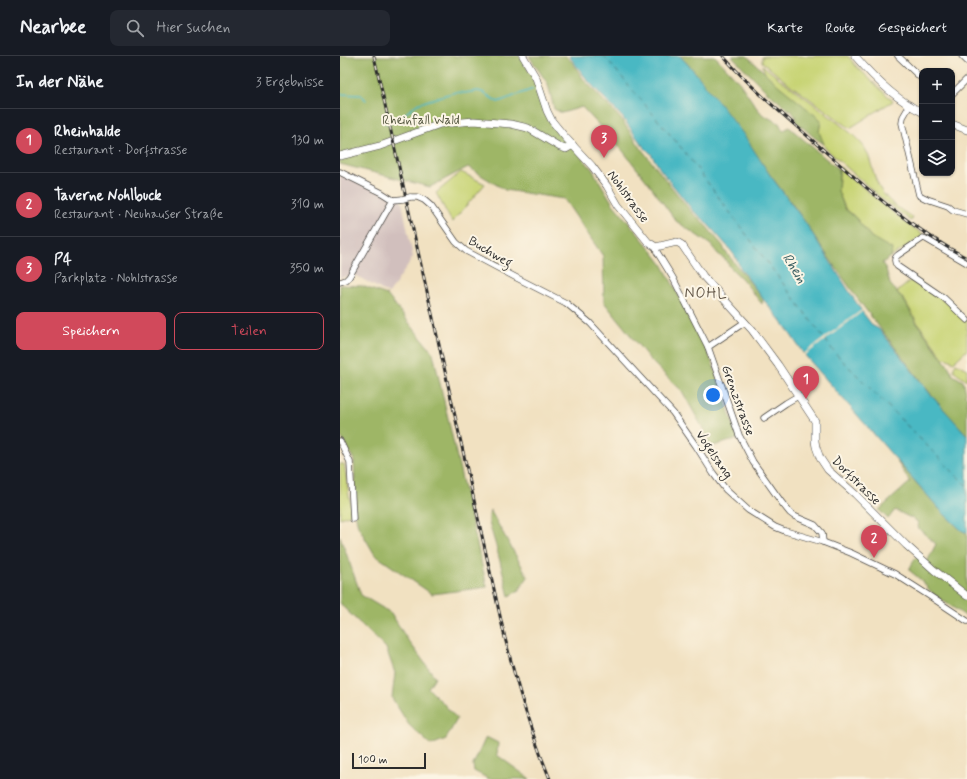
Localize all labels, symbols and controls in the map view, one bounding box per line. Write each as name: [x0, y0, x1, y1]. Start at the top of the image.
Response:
search box: [110, 10, 390, 46]
text: Nearbee: [20, 15, 86, 40]
icon: search: [124, 17, 146, 39]
text: Hier suchen: [156, 18, 230, 38]
text: Karte: [767, 19, 803, 37]
text: Route: [825, 19, 856, 37]
text: Gespeichert: [878, 19, 947, 37]
map controls: [919, 68, 955, 176]
button: +: [919, 68, 955, 104]
text: In der Nähe: [16, 71, 104, 93]
text: 3 Ergebnisse: [256, 74, 324, 91]
button: −: [919, 104, 955, 140]
park label: Rheinfall Wald: [382, 112, 460, 129]
text: Rheinhalde: [54, 122, 121, 142]
pin: 3: [591, 125, 617, 158]
text: 1: [26, 132, 32, 149]
text: 130 m: [291, 132, 324, 149]
button: layers: [919, 140, 955, 176]
text: Restaurant · Dorfstrasse: [54, 142, 187, 159]
street label: Nohlstrasse: [603, 167, 653, 227]
text: Taverne Nohlbuck: [54, 186, 162, 206]
text: 2: [26, 196, 32, 213]
text: 310 m: [291, 196, 324, 213]
text: Restaurant · Neuhauser Straße: [54, 206, 223, 223]
street label: Buchweg: [464, 233, 515, 273]
text: P4: [54, 250, 72, 270]
water label: Rhein: [778, 250, 810, 287]
text: 3: [26, 260, 32, 277]
text: 350 m: [290, 260, 324, 277]
text: Parkplatz · Nohlstrasse: [54, 270, 178, 287]
district label: NOHL: [684, 284, 728, 304]
button: Speichern: [16, 312, 166, 350]
button: Teilen: [174, 312, 324, 350]
street label: Grenzstrasse: [717, 363, 758, 438]
pin: 1: [793, 366, 819, 399]
your location: [703, 385, 723, 405]
street label: Vogelsang: [690, 427, 736, 484]
street label: Dorfstrasse: [828, 453, 884, 509]
pin: 2: [861, 525, 887, 558]
scale bar: [352, 751, 426, 770]
text: 100 m: [358, 753, 388, 767]

